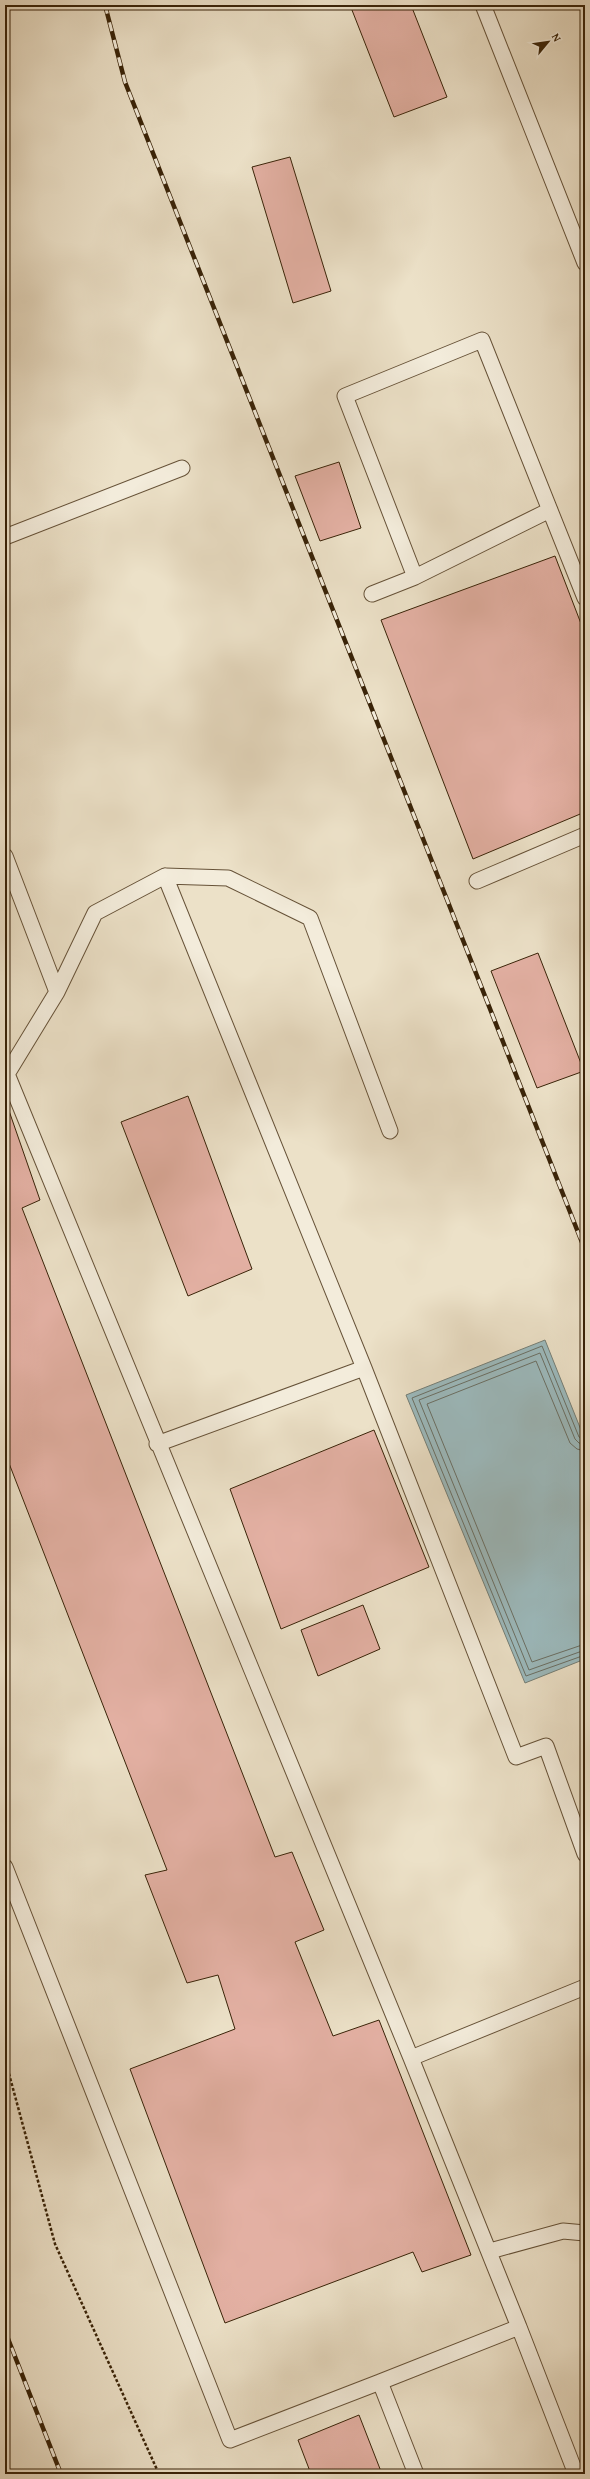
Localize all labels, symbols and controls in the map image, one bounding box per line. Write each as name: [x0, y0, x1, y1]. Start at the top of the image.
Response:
north arrow: [528, 22, 568, 62]
text: N: [548, 30, 566, 45]

